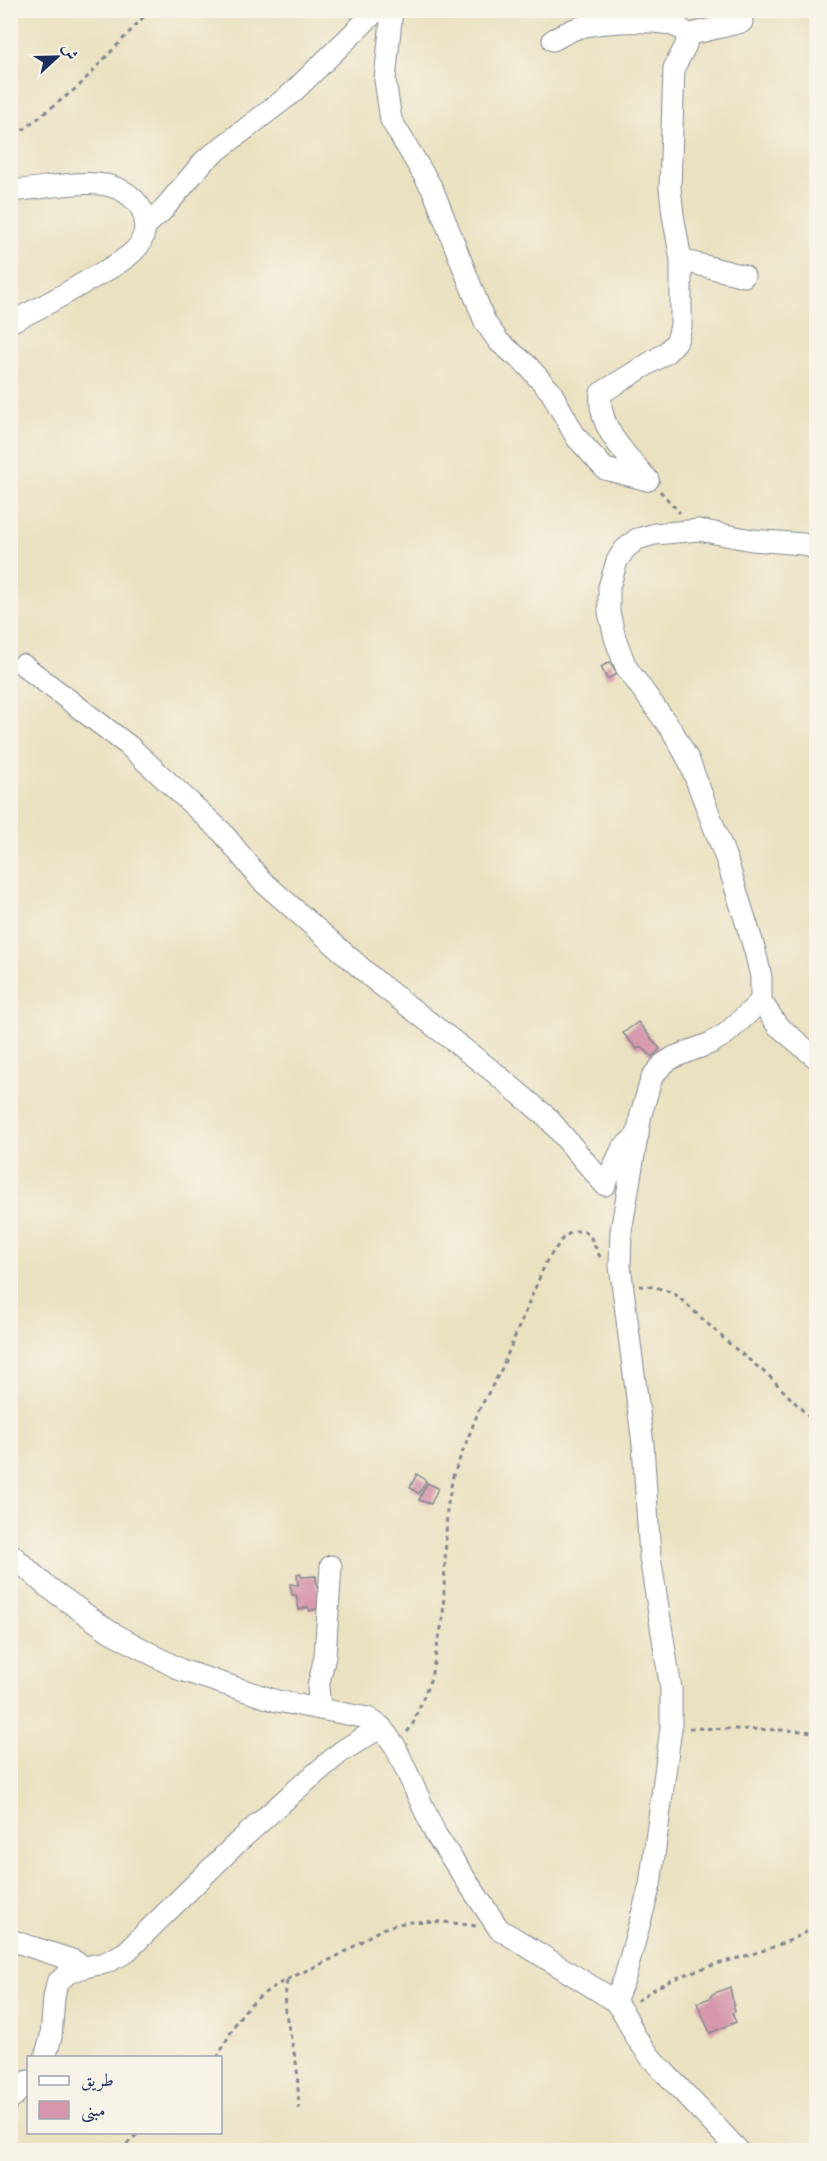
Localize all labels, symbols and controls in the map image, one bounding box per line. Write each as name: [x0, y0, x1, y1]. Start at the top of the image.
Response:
north arrow: [27, 27, 87, 87]
text: ش: [59, 41, 82, 62]
legend: [27, 2056, 222, 2134]
text: طريق: [81, 2070, 114, 2092]
text: مبنى: [81, 2100, 106, 2123]

